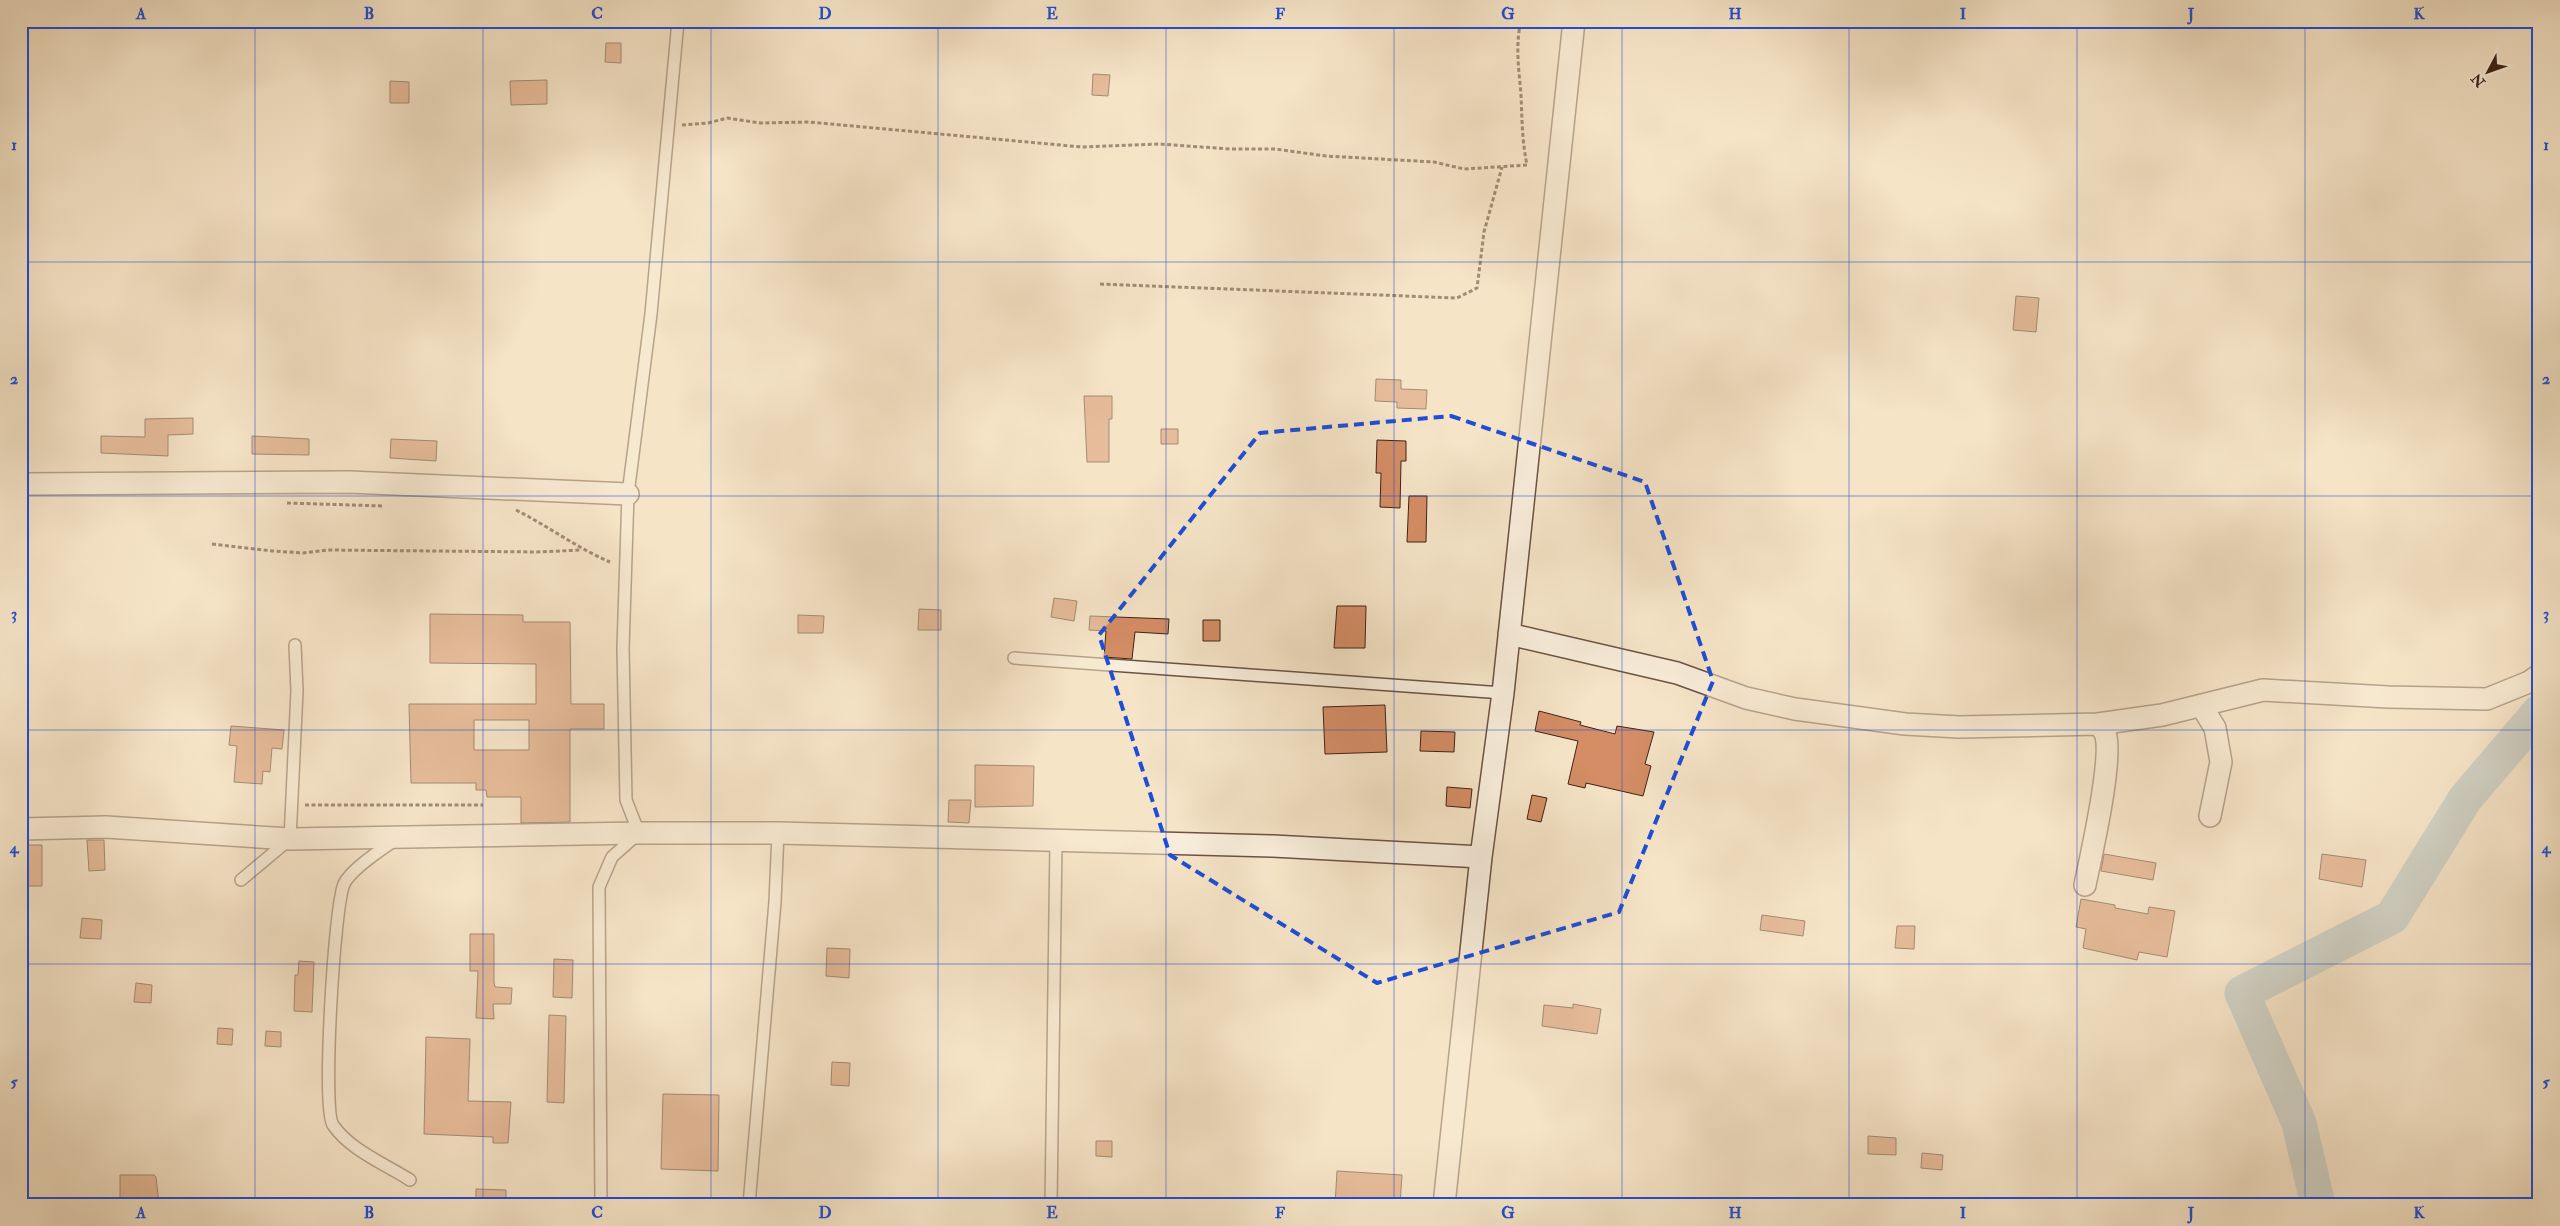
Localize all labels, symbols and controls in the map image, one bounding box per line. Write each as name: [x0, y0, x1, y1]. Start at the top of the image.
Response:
text: A: [135, 4, 147, 24]
text: B: [364, 4, 374, 24]
text: C: [591, 4, 603, 24]
text: D: [818, 4, 832, 24]
text: E: [1046, 4, 1058, 24]
text: F: [1275, 4, 1285, 24]
text: G: [1501, 4, 1515, 24]
text: H: [1728, 4, 1742, 24]
text: I: [1960, 4, 1967, 24]
text: J: [2187, 4, 2195, 25]
text: K: [2413, 4, 2425, 24]
north arrow: [2462, 48, 2512, 98]
text: N: [2468, 70, 2490, 91]
text: 1: [11, 135, 17, 155]
text: 1: [2543, 135, 2549, 155]
text: 2: [10, 369, 18, 389]
text: 2: [2542, 369, 2550, 389]
text: 3: [11, 604, 17, 624]
text: 3: [2543, 604, 2549, 624]
text: 4: [9, 838, 20, 858]
text: 4: [2541, 838, 2552, 858]
text: 5: [10, 1072, 18, 1092]
text: 5: [2542, 1072, 2550, 1092]
text: A: [135, 1203, 147, 1223]
text: B: [364, 1203, 374, 1223]
text: C: [591, 1203, 603, 1223]
text: D: [818, 1203, 832, 1223]
text: E: [1046, 1203, 1058, 1223]
text: F: [1275, 1203, 1285, 1223]
text: G: [1501, 1203, 1515, 1223]
text: H: [1728, 1203, 1742, 1223]
text: I: [1960, 1203, 1967, 1223]
text: J: [2187, 1203, 2195, 1224]
text: K: [2413, 1203, 2425, 1223]

